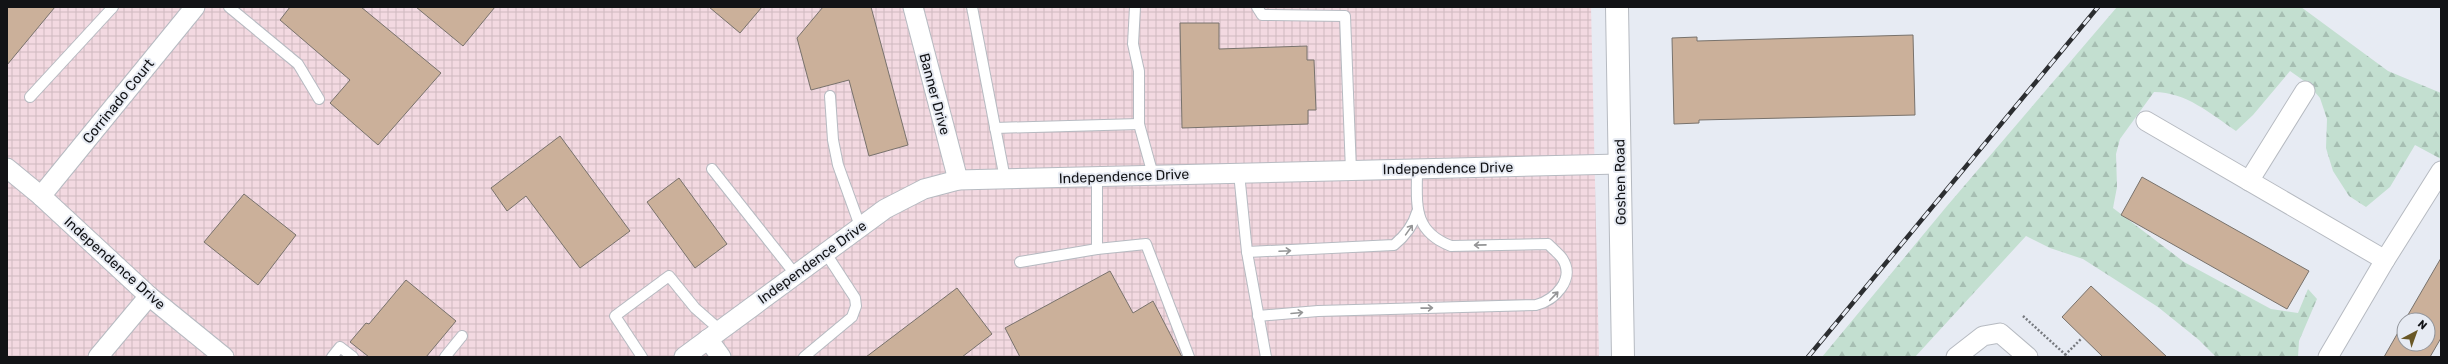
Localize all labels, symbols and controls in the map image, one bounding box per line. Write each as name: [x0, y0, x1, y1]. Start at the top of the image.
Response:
street label: Banner Drive: [915, 51, 954, 137]
street label: Corrinado Court: [79, 55, 158, 147]
street label: Goshen Road: [1611, 139, 1630, 225]
street label: Independence Drive: [1383, 159, 1514, 178]
street label: Independence Drive: [1059, 166, 1190, 187]
street label: Independence Drive: [60, 213, 169, 313]
street label: Independence Drive: [755, 217, 870, 308]
one-way arrow: [1405, 225, 1413, 236]
one-way arrow: [1474, 241, 1487, 249]
one-way arrow: [1278, 247, 1291, 254]
one-way arrow: [1549, 291, 1559, 301]
one-way arrow: [1420, 304, 1433, 312]
one-way arrow: [1290, 309, 1303, 316]
north arrow: [2396, 312, 2436, 352]
text: N: [2415, 317, 2430, 332]

